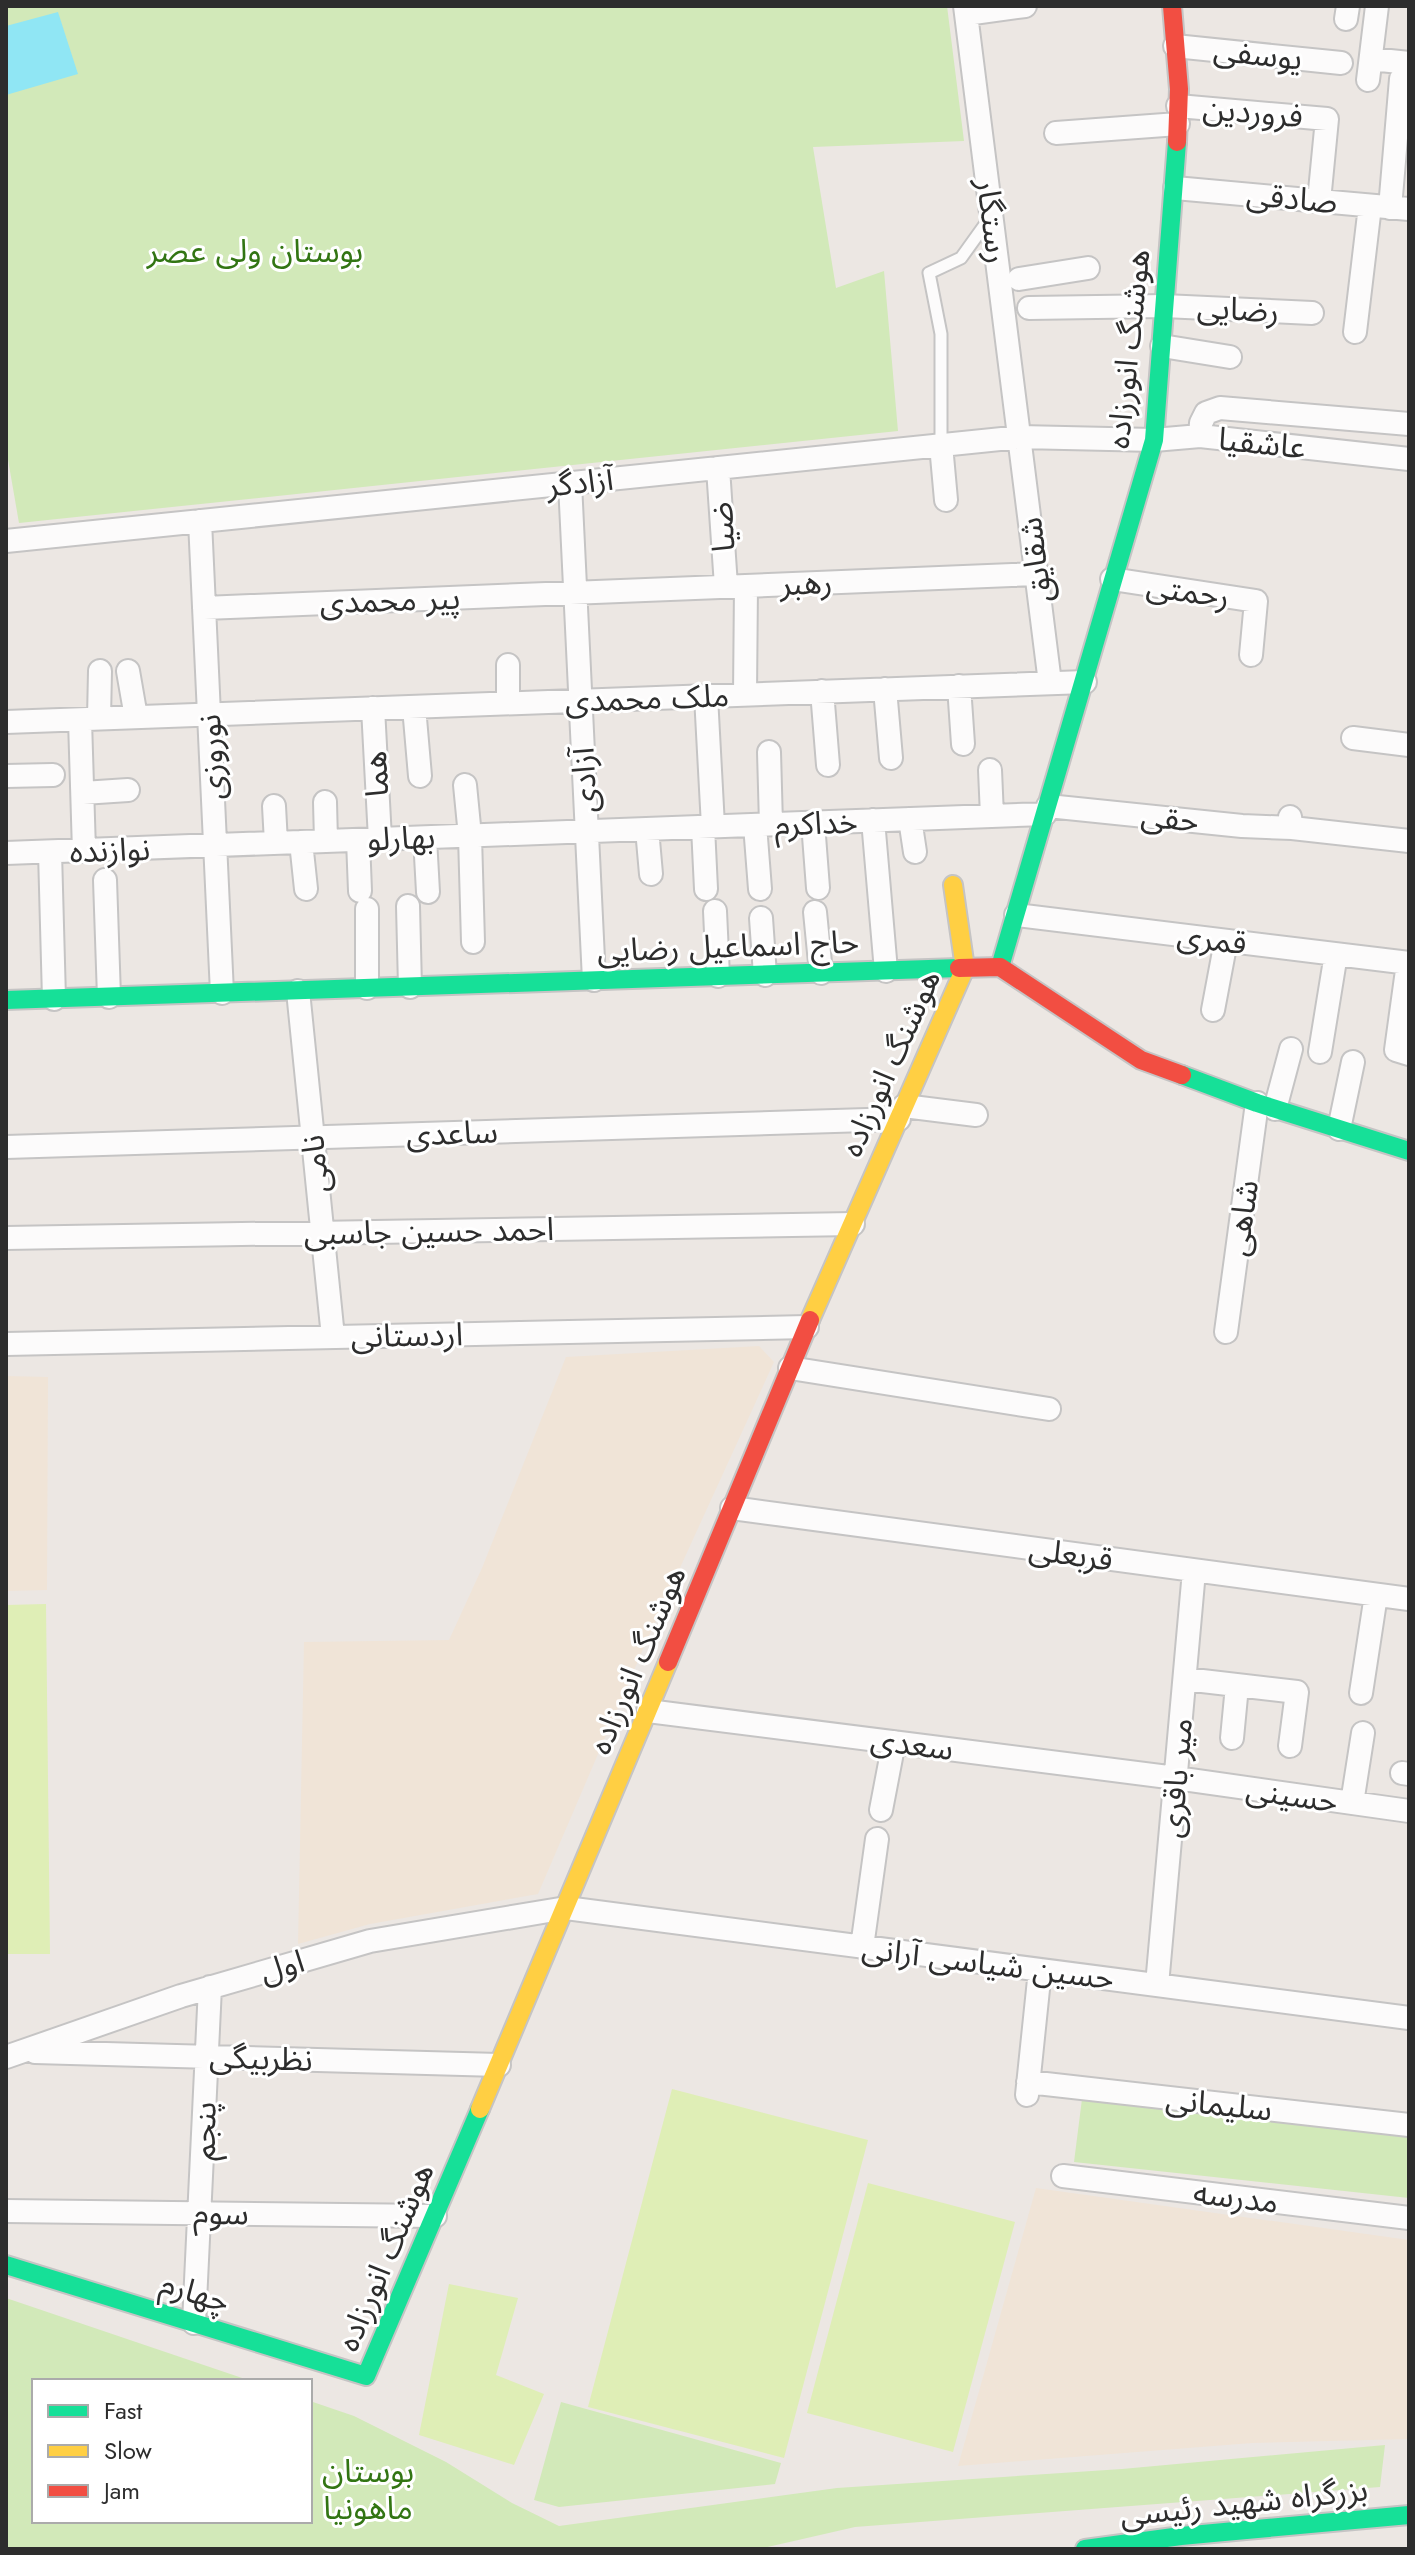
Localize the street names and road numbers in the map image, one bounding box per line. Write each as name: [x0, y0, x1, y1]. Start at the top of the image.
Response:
street label: یوسفی: [1211, 26, 1305, 82]
street label: فروردین: [1201, 85, 1305, 139]
street label: صادقی: [1244, 171, 1340, 225]
street label: رستگار: [965, 175, 1021, 266]
street label: هوشنگ انورزاده: [1095, 247, 1161, 451]
street label: رضایی: [1196, 284, 1280, 334]
street label: عاشقیا: [1216, 416, 1308, 470]
street label: آزادگر: [543, 455, 617, 508]
street label: ضیا: [697, 500, 747, 554]
street label: شقایق: [1007, 515, 1063, 605]
street label: رهبر: [778, 559, 833, 607]
street label: رحمتی: [1144, 562, 1232, 620]
street label: پیر محمدی: [319, 575, 461, 625]
street label: ملک محمدی: [564, 672, 730, 724]
street label: نوروزی: [186, 713, 236, 801]
street label: آزادی: [559, 744, 609, 814]
street label: هما: [352, 750, 400, 798]
street label: حقی: [1139, 792, 1201, 844]
street label: خداکرم: [773, 799, 859, 848]
street label: بهارلو: [366, 814, 436, 862]
street label: نوازنده: [69, 826, 151, 874]
street label: قمری: [1175, 912, 1249, 966]
street label: حاج اسماعیل رضایی: [596, 918, 860, 975]
street label: هوشنگ انورزاده: [828, 962, 952, 1164]
street label: ساعدی: [405, 1108, 499, 1158]
street label: نامی: [289, 1133, 341, 1195]
street label: شاهی: [1214, 1177, 1270, 1259]
street label: احمد حسین جاسبی: [303, 1206, 555, 1256]
street label: اردستانی: [351, 1311, 463, 1359]
street label: قربعلی: [1026, 1525, 1116, 1583]
street label: هوشنگ انورزاده: [577, 1559, 697, 1761]
street label: سعدی: [868, 1716, 956, 1772]
street label: میر باقری: [1148, 1716, 1204, 1840]
street label: حسینی: [1243, 1766, 1341, 1824]
street label: حسین شیاسی آرانی: [859, 1925, 1117, 2001]
street label: اول: [254, 1938, 310, 1994]
street label: نظربیگی: [209, 2033, 313, 2083]
street label: سلیمانی: [1164, 2076, 1274, 2132]
street label: پنجم: [180, 2101, 229, 2161]
street label: هوشنگ انورزاده: [325, 2156, 445, 2358]
street label: مدرسه: [1191, 2169, 1281, 2225]
street label: سوم: [193, 2190, 249, 2237]
street label: چهارم: [154, 2260, 235, 2325]
street label: بزرگراه شهید رئیسی: [1118, 2466, 1370, 2538]

